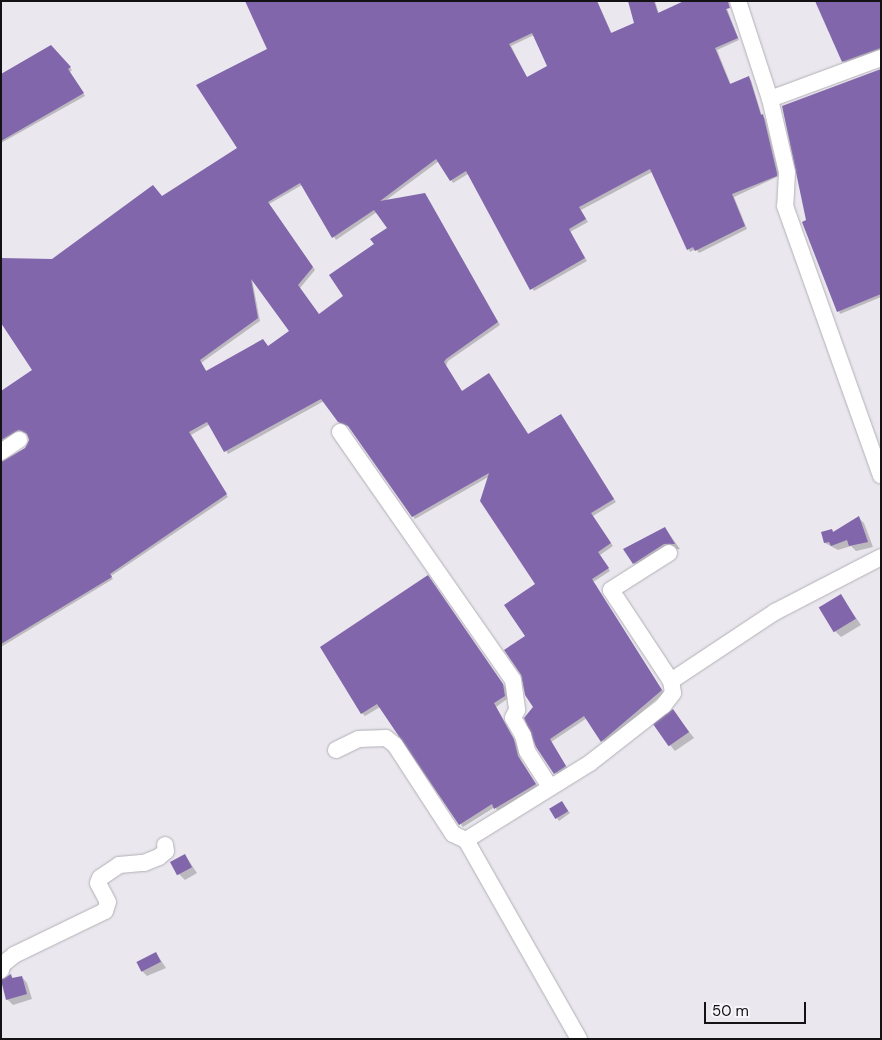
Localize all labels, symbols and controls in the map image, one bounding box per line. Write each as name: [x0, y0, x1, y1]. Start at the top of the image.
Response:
scale bar: [707, 992, 810, 1024]
text: 50 m: [712, 1001, 749, 1021]

